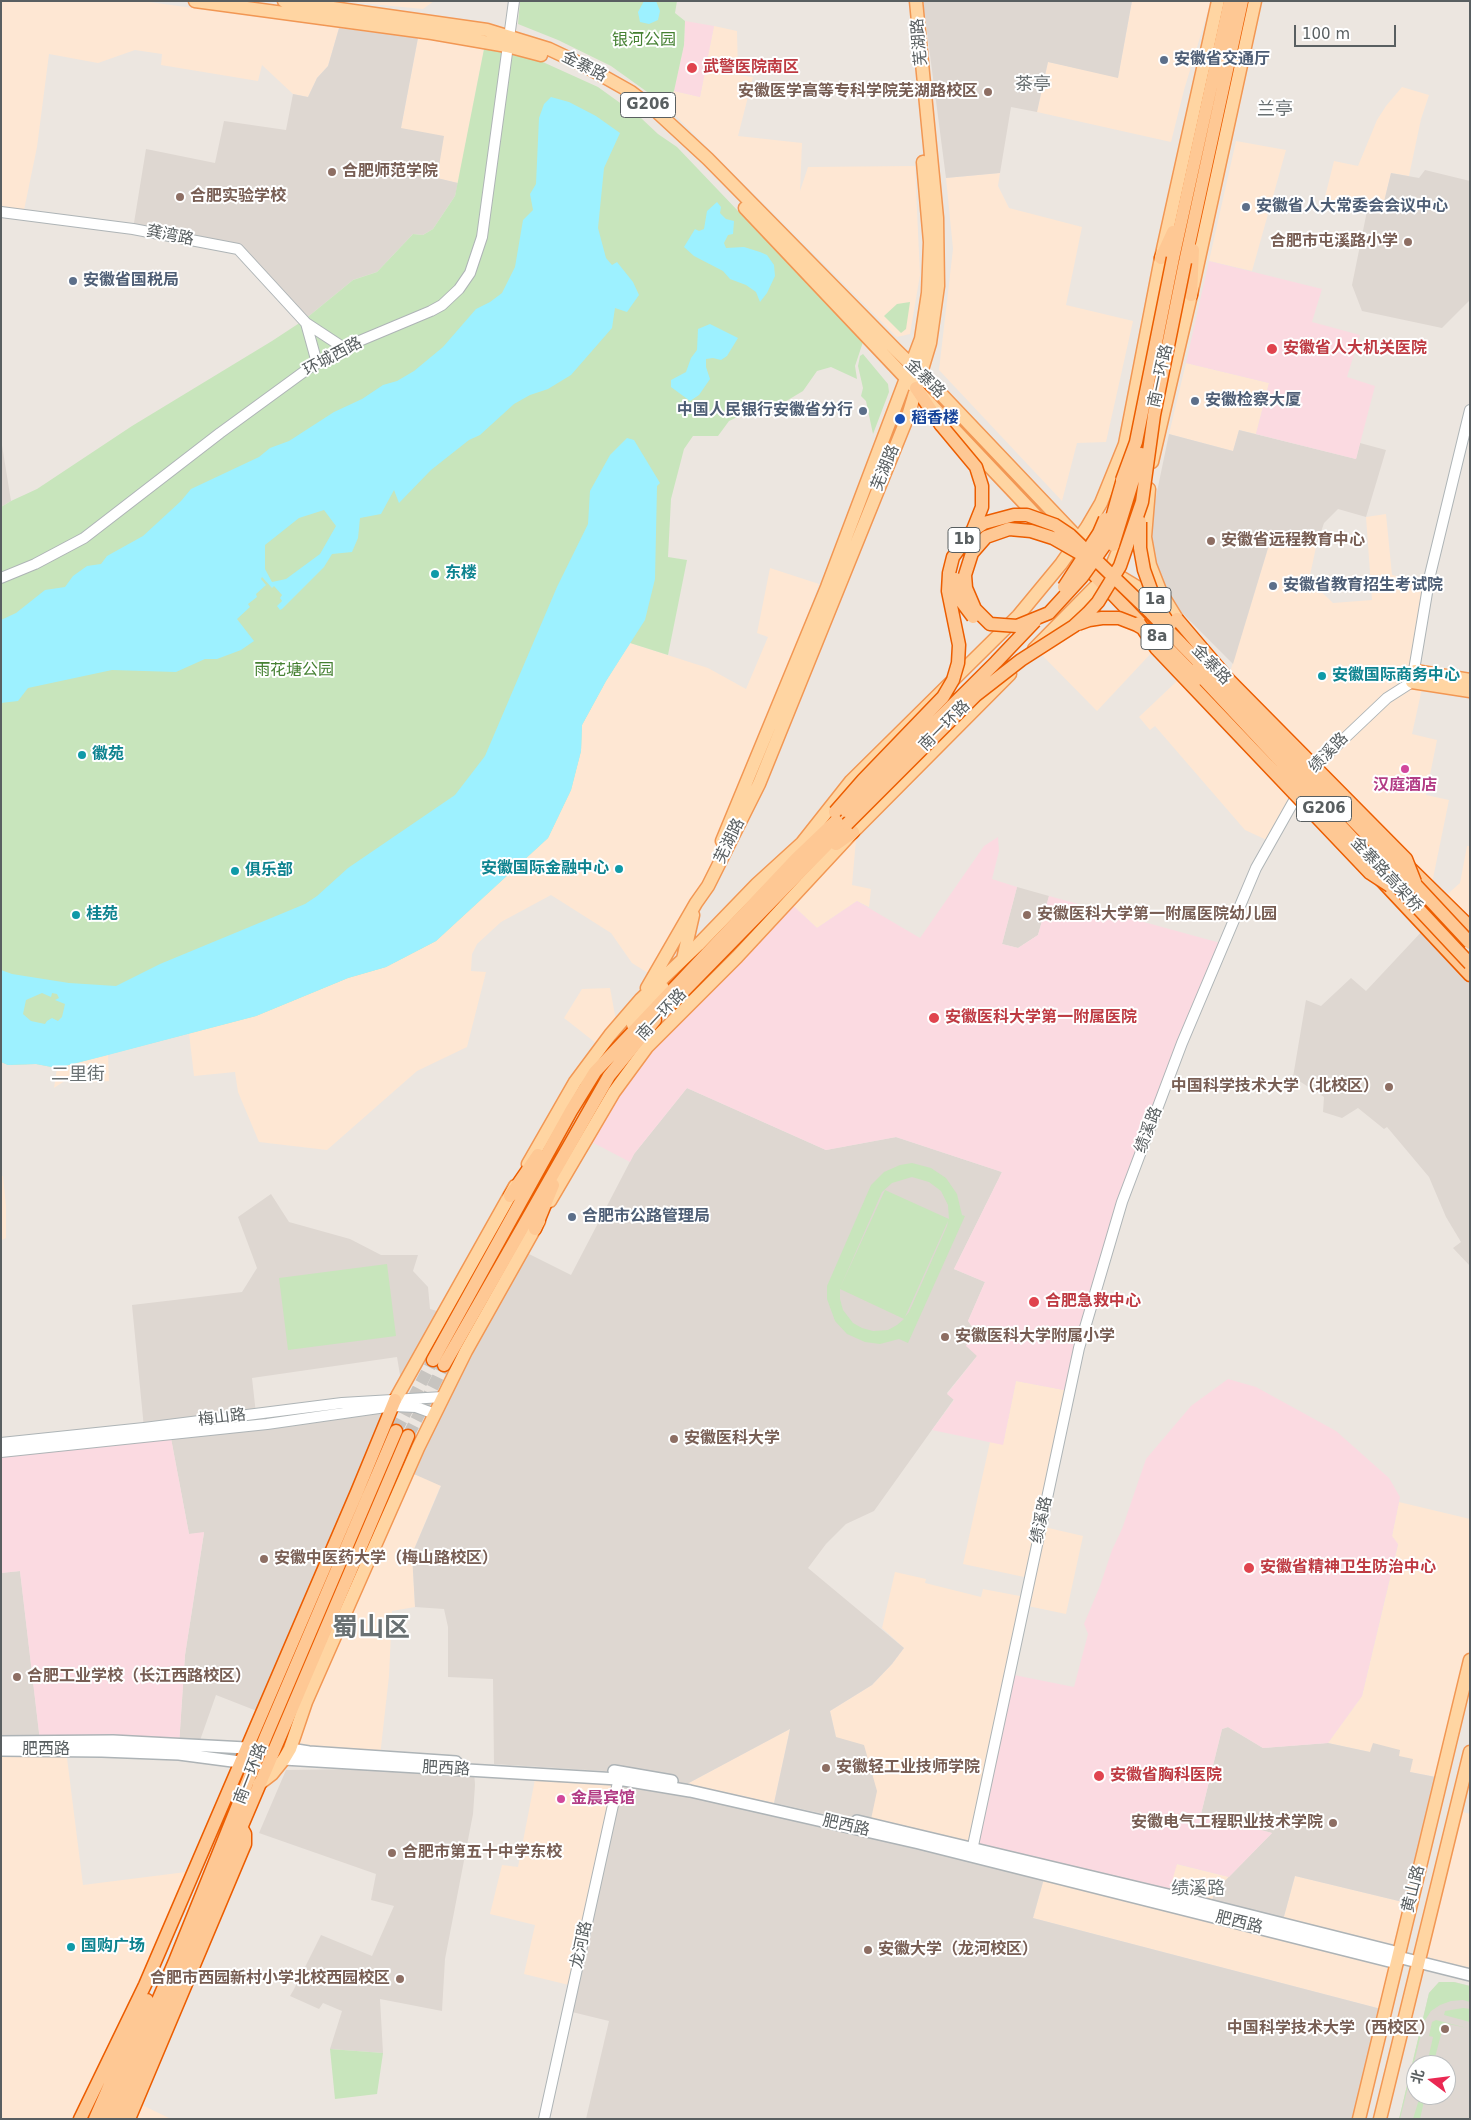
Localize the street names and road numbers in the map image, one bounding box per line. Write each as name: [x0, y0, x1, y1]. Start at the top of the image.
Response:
street label: 芜湖路: [908, 17, 932, 67]
street label: 金寨路: [558, 48, 610, 86]
road number: G206: [620, 92, 676, 118]
street label: 龚湾路: [145, 222, 195, 250]
street label: 环城西路: [300, 334, 366, 380]
street label: 南一环路: [1145, 343, 1177, 409]
street label: 金寨路: [901, 355, 949, 403]
street label: 芜湖路: [868, 442, 904, 494]
road number: 1b: [948, 528, 980, 552]
road number: 1a: [1139, 588, 1171, 612]
road number: 8a: [1141, 624, 1173, 650]
street label: 金寨路: [1187, 641, 1235, 689]
street label: 南一环路: [916, 697, 974, 755]
street label: 绩溪路: [1305, 729, 1353, 777]
road number: G206: [1296, 796, 1352, 822]
street label: 芜湖路: [711, 815, 749, 867]
street label: 金寨路高架桥: [1346, 833, 1426, 917]
street label: 南一环路: [633, 985, 691, 1045]
street label: 绩溪路: [1131, 1104, 1167, 1156]
street label: 梅山路: [197, 1406, 247, 1430]
street label: 绩溪路: [1027, 1494, 1057, 1546]
street label: 肥西路: [22, 1740, 70, 1760]
street label: 南一环路: [231, 1741, 271, 1807]
street label: 肥西路: [422, 1758, 470, 1780]
street label: 肥西路: [820, 1811, 872, 1841]
street label: 黄山路: [1399, 1863, 1429, 1915]
street label: 肥西路: [1213, 1908, 1265, 1938]
street label: 龙河路: [568, 1920, 596, 1970]

